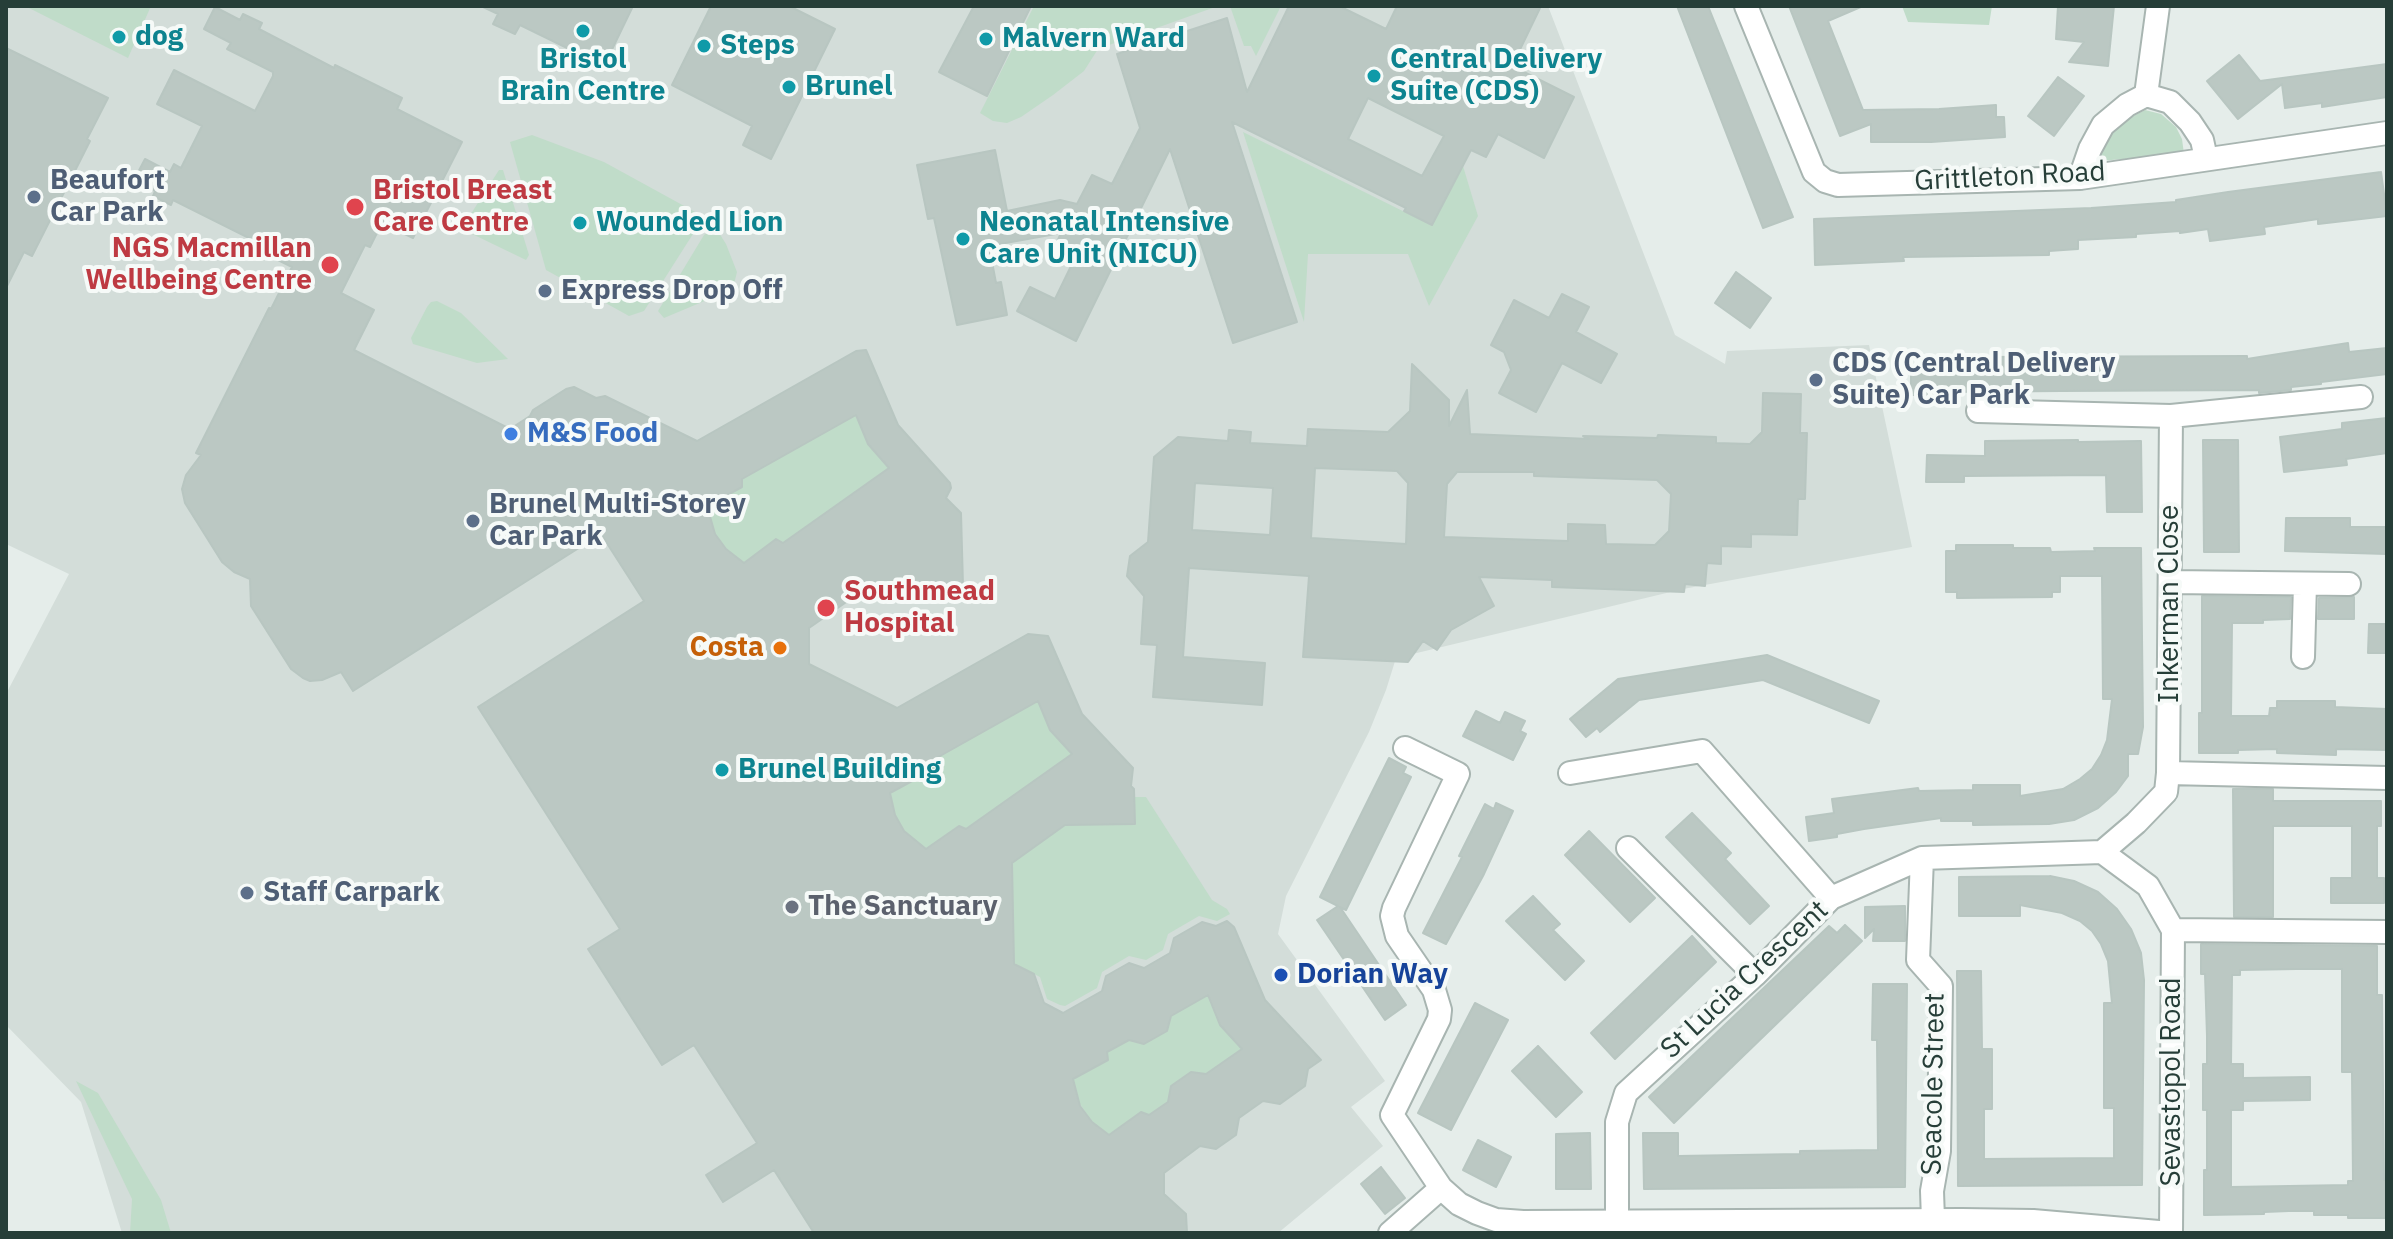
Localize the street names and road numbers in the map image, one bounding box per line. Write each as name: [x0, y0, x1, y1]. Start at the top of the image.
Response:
street label: Grittleton Road: [1914, 155, 2106, 199]
street label: Inkerman Close: [2153, 505, 2187, 703]
street label: St Lucia Crescent: [1654, 894, 1836, 1066]
street label: Sevastopol Road: [2155, 977, 2189, 1187]
street label: Seacole Street: [1916, 992, 1952, 1176]

